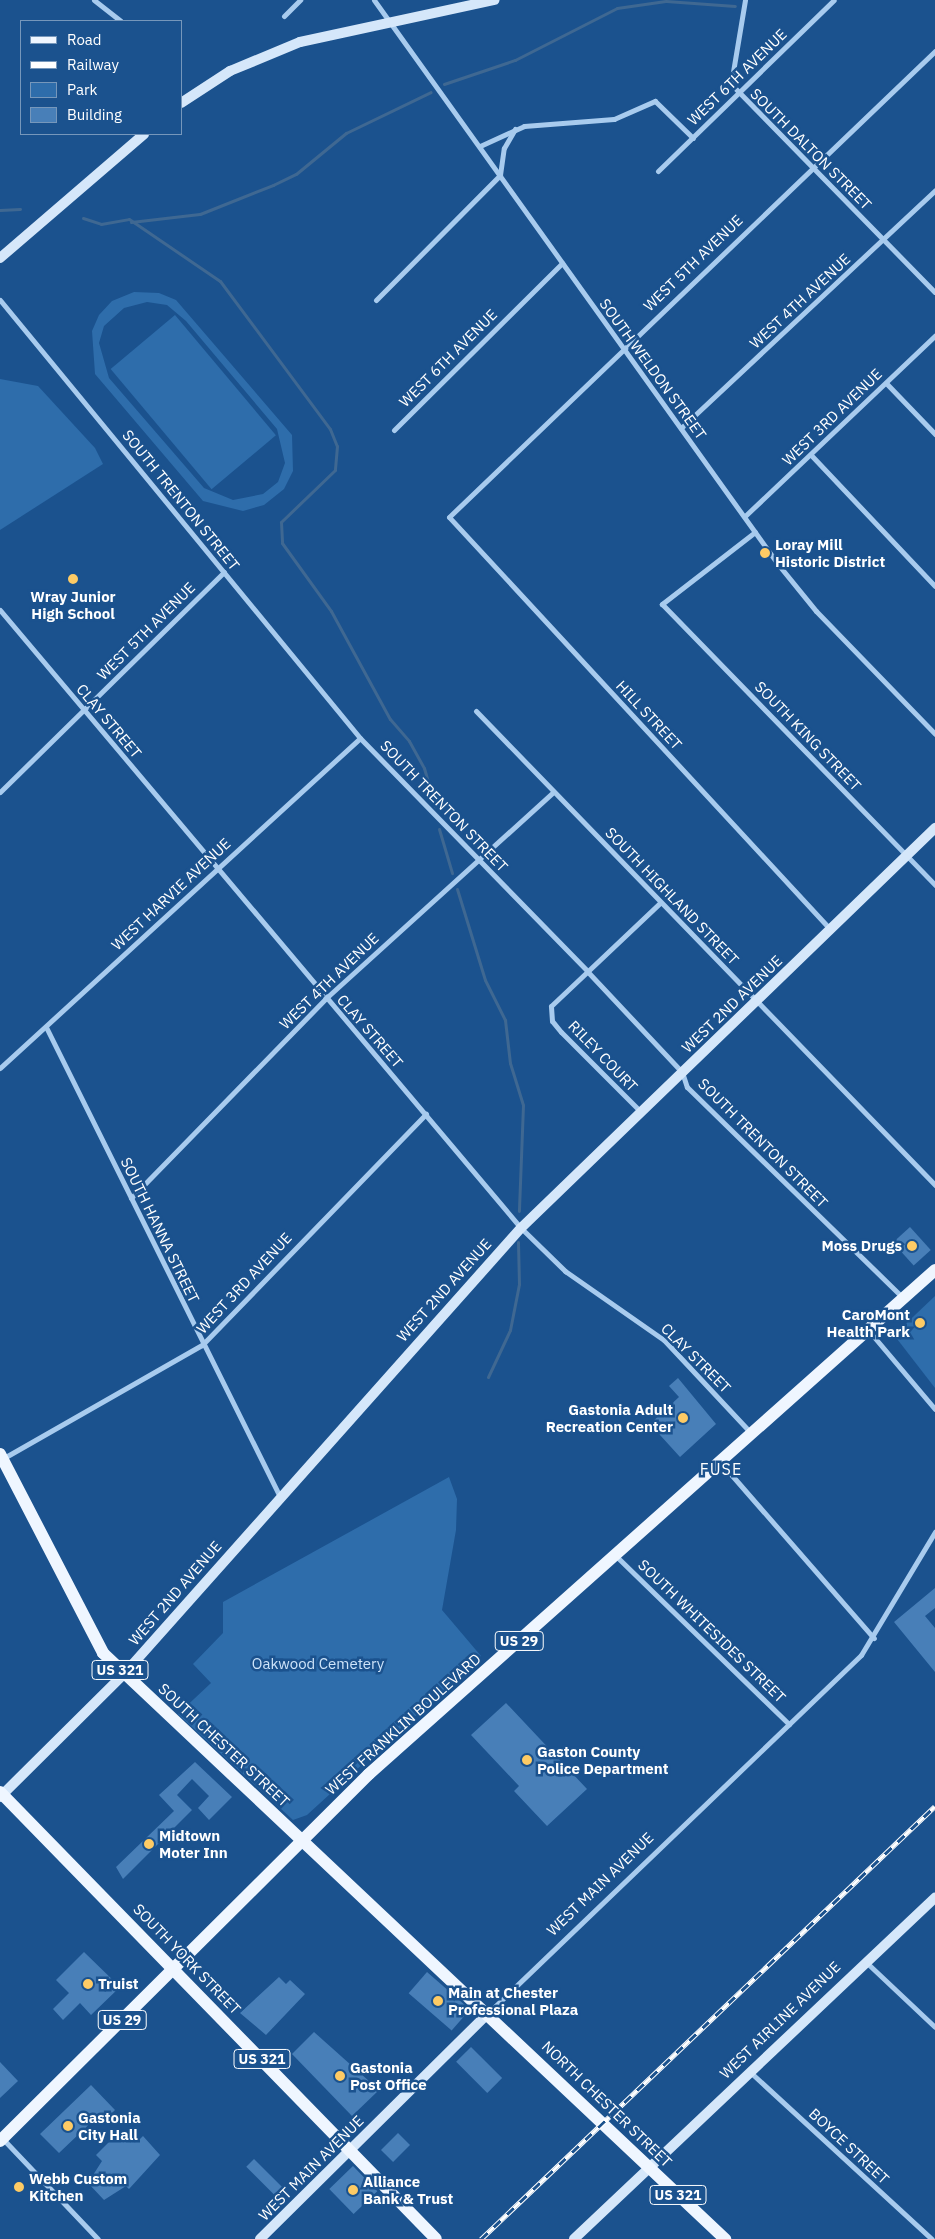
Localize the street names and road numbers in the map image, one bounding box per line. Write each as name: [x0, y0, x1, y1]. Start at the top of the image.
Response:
street label: WEST 6TH AVENUE: [684, 25, 790, 129]
street label: SOUTH DALTON STREET: [747, 85, 875, 213]
street label: WEST 5TH AVENUE: [640, 211, 746, 315]
street label: WEST 4TH AVENUE: [746, 250, 854, 352]
street label: SOUTH WELDON STREET: [596, 295, 710, 443]
street label: WEST 6TH AVENUE: [395, 305, 501, 411]
street label: WEST 3RD AVENUE: [779, 365, 885, 469]
street label: SOUTH TRENTON STREET: [119, 426, 243, 574]
street label: WEST 5TH AVENUE: [93, 578, 199, 684]
street label: HILL STREET: [612, 677, 686, 753]
street label: SOUTH KING STREET: [751, 678, 865, 794]
street label: CLAY STREET: [73, 680, 145, 762]
street label: SOUTH TRENTON STREET: [377, 737, 511, 875]
street label: SOUTH HIGHLAND STREET: [602, 823, 742, 969]
street label: WEST HARVIE AVENUE: [108, 834, 234, 954]
street label: WEST 4TH AVENUE: [276, 929, 382, 1033]
street label: WEST 2ND AVENUE: [678, 952, 786, 1056]
street label: CLAY STREET: [333, 991, 407, 1071]
street label: RILEY COURT: [565, 1017, 641, 1095]
street label: SOUTH TRENTON STREET: [695, 1075, 831, 1211]
street label: SOUTH HANNA STREET: [117, 1154, 203, 1306]
street label: WEST 3RD AVENUE: [193, 1229, 295, 1337]
street label: WEST 2ND AVENUE: [393, 1235, 495, 1345]
street label: CLAY STREET: [657, 1319, 735, 1397]
street label: WEST 2ND AVENUE: [125, 1537, 225, 1649]
street label: SOUTH WHITESIDES STREET: [635, 1556, 789, 1706]
road number: US 29: [494, 1630, 544, 1652]
street label: WEST FRANKLIN BOULEVARD: [322, 1650, 484, 1798]
road number: US 321: [91, 1658, 149, 1682]
street label: SOUTH CHESTER STREET: [155, 1680, 293, 1810]
street label: WEST MAIN AVENUE: [543, 1829, 657, 1939]
street label: SOUTH YORK STREET: [130, 1900, 244, 2018]
street label: WEST AIRLINE AVENUE: [716, 1958, 844, 2082]
road number: US 29: [97, 2008, 147, 2032]
street label: NORTH CHESTER STREET: [538, 2037, 676, 2171]
road number: US 321: [233, 2048, 291, 2070]
street label: BOYCE STREET: [805, 2104, 893, 2188]
street label: WEST MAIN AVENUE: [255, 2112, 367, 2224]
road number: US 321: [649, 2184, 707, 2206]

